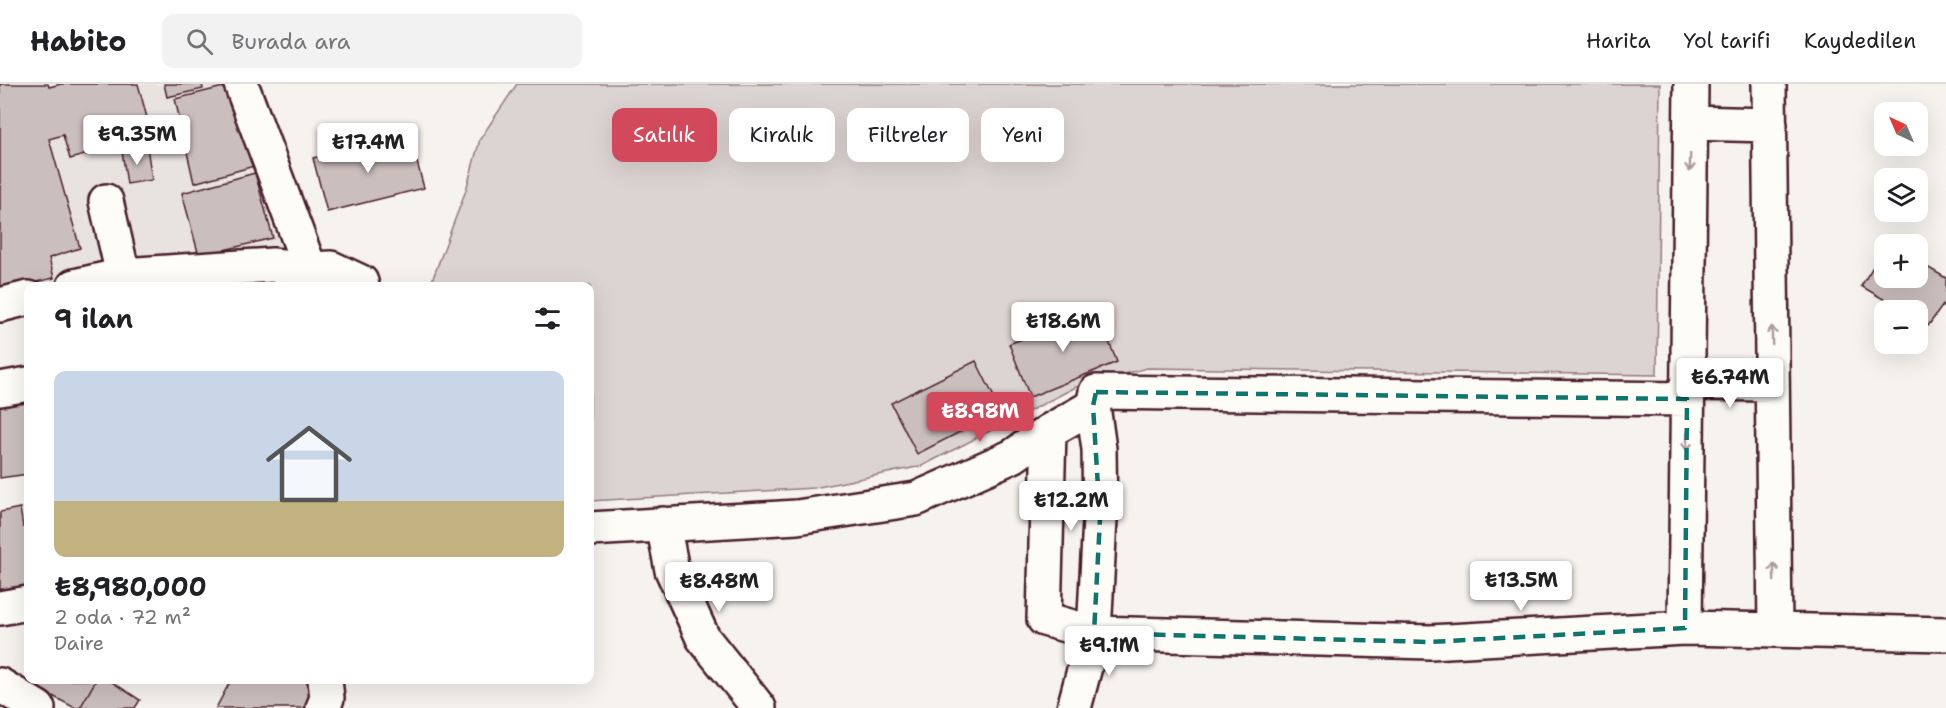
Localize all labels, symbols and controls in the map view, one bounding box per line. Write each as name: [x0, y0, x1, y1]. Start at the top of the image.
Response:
search box: [162, 14, 582, 68]
text: Habito: [30, 22, 126, 60]
icon: search: [183, 25, 216, 58]
text: Burada ara: [231, 27, 350, 56]
text: Harita: [1586, 27, 1651, 55]
text: Yol tarifi: [1684, 27, 1771, 55]
text: Kaydedilen: [1804, 27, 1916, 55]
north arrow: [1874, 102, 1928, 156]
map controls: [1874, 102, 1928, 354]
chip: Satılık: [612, 108, 717, 162]
chip: Kiralık: [729, 108, 835, 162]
chip: Filtreler: [847, 108, 969, 162]
chip: Yeni: [981, 108, 1064, 162]
pin: ₺9.35M: [88, 115, 186, 166]
text: ₺9.35M: [97, 121, 177, 147]
pin: ₺17.4M: [319, 123, 417, 174]
text: ₺17.4M: [331, 129, 405, 155]
one-way arrow: [1684, 153, 1696, 173]
button: layers: [1874, 168, 1928, 222]
button: +: [1874, 234, 1928, 288]
button: −: [1874, 300, 1928, 354]
text: 9 ilan: [54, 301, 133, 336]
icon: filters: [531, 302, 564, 335]
pin: ₺18.6M: [1014, 302, 1112, 353]
text: ₺18.6M: [1025, 308, 1101, 334]
one-way arrow: [1766, 325, 1778, 345]
pin: ₺6.74M: [1681, 358, 1779, 409]
text: ₺6.74M: [1690, 364, 1770, 390]
pin: ₺8.98M: [931, 392, 1029, 443]
text: ₺8.98M: [941, 398, 1019, 424]
icon: home: [255, 410, 363, 518]
one-way arrow: [1681, 432, 1693, 452]
pin: ₺12.2M: [1022, 481, 1120, 532]
text: ₺12.2M: [1033, 487, 1109, 513]
pin: ₺13.5M: [1472, 561, 1570, 612]
pin: ₺8.48M: [670, 562, 768, 613]
one-way arrow: [1768, 562, 1780, 582]
text: ₺13.5M: [1484, 567, 1558, 593]
text: ₺8.48M: [679, 568, 759, 594]
text: ₺8,980,000: [54, 569, 207, 604]
text: 2 oda · 72 m²: [54, 604, 191, 630]
pin: ₺9.1M: [1067, 626, 1151, 677]
text: Daire: [54, 630, 104, 656]
text: ₺9.1M: [1079, 632, 1139, 658]

